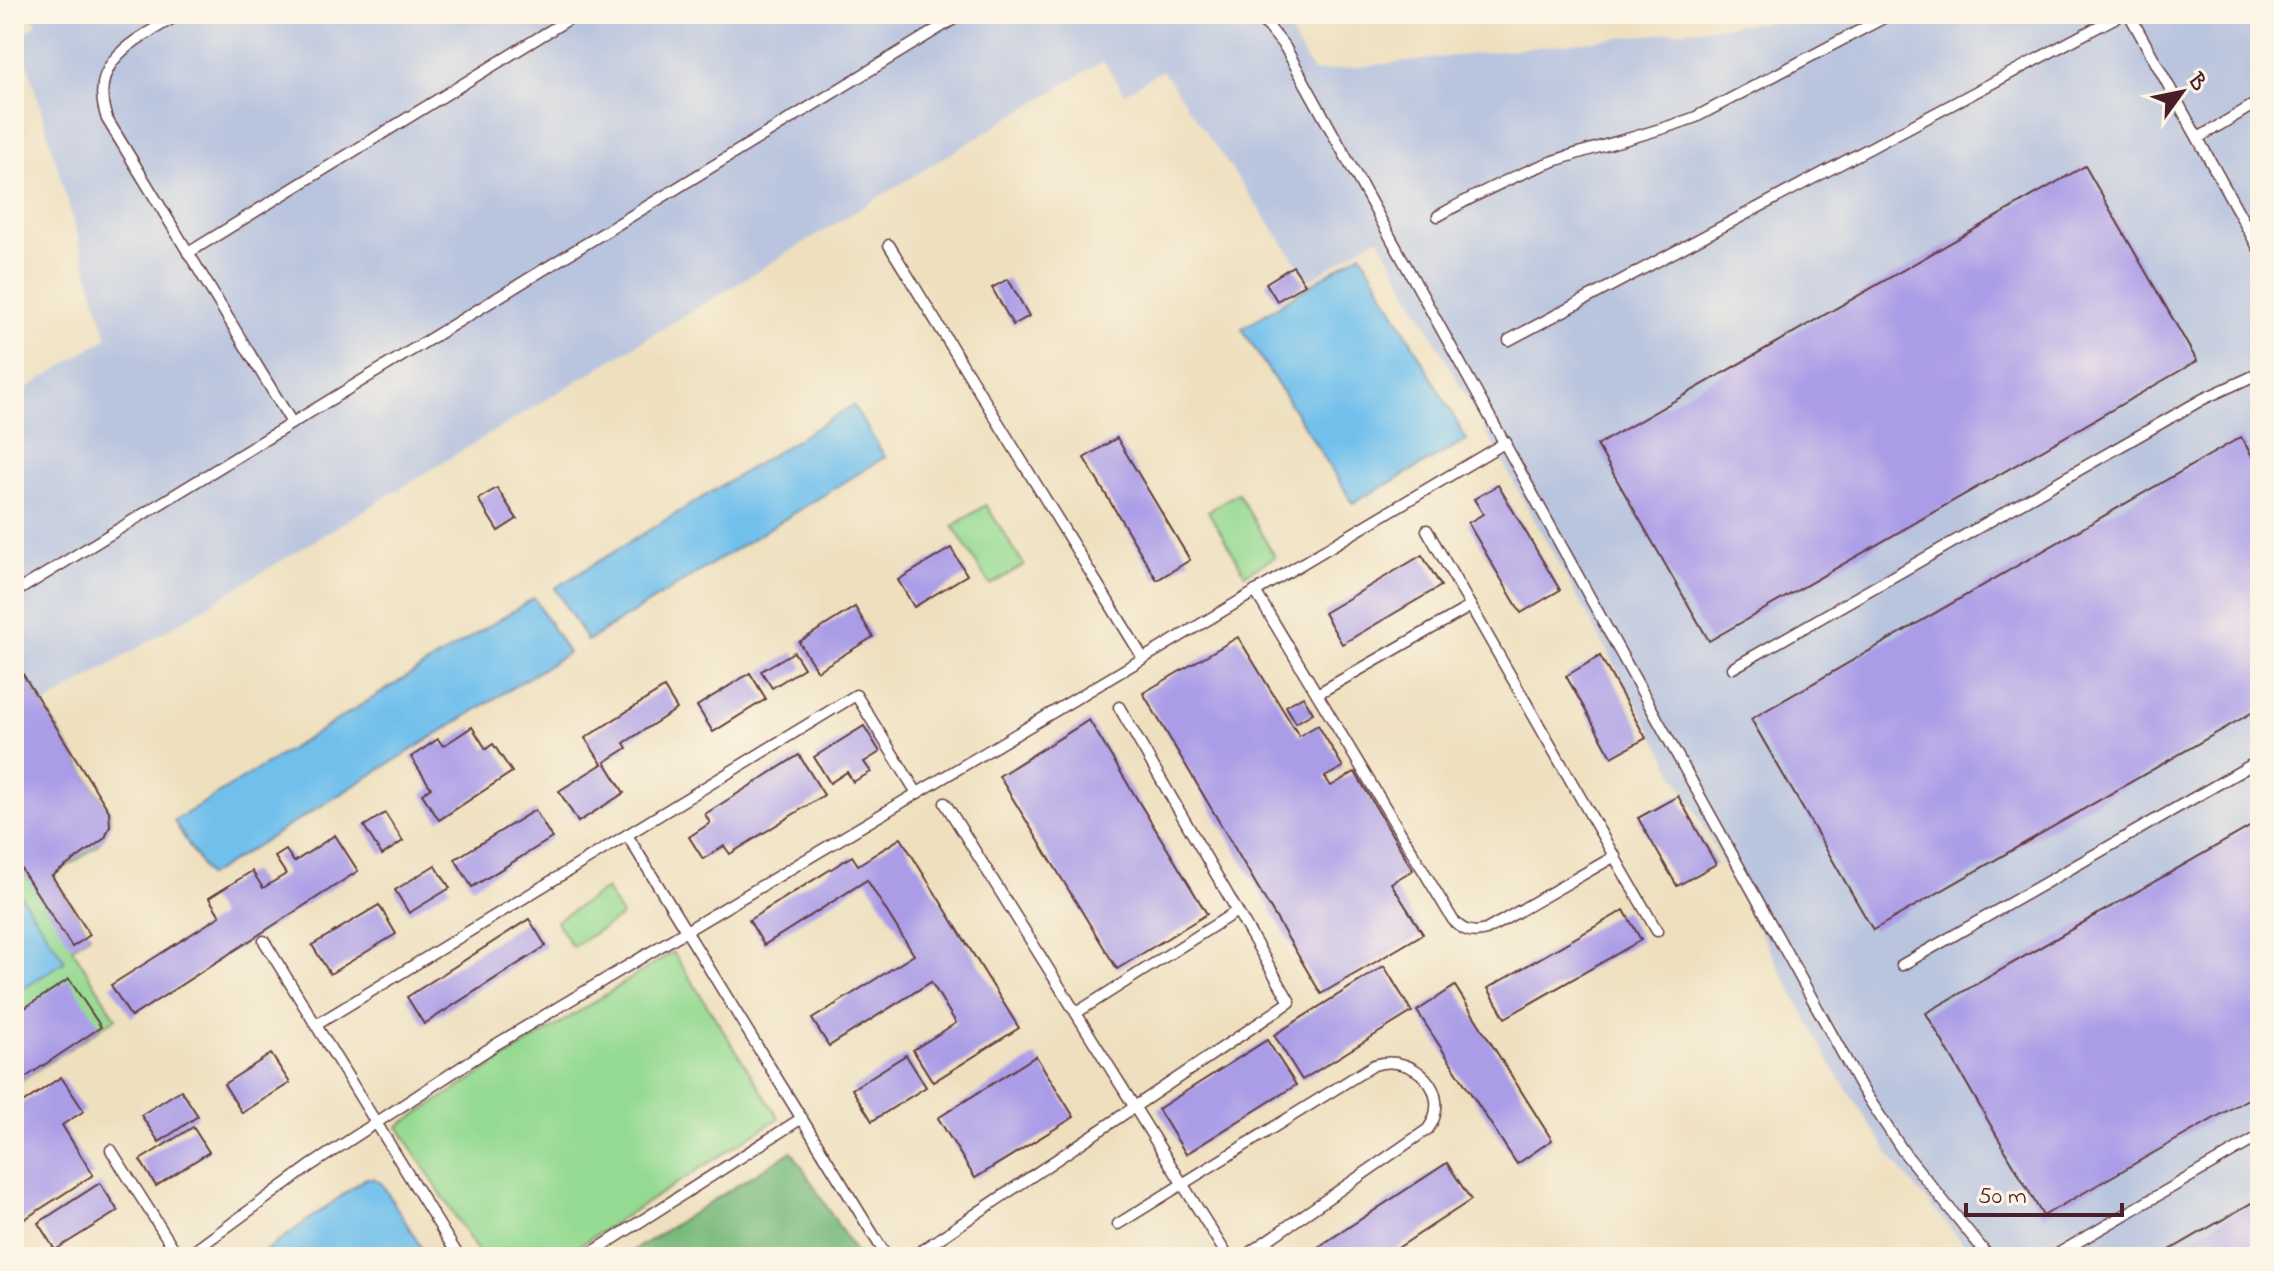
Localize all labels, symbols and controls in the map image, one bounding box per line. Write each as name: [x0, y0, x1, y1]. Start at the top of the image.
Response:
north arrow: [2142, 52, 2222, 132]
text: B: [2178, 67, 2214, 98]
scale bar: [1966, 1167, 2122, 1217]
text: 50 m: [1978, 1180, 2027, 1215]

